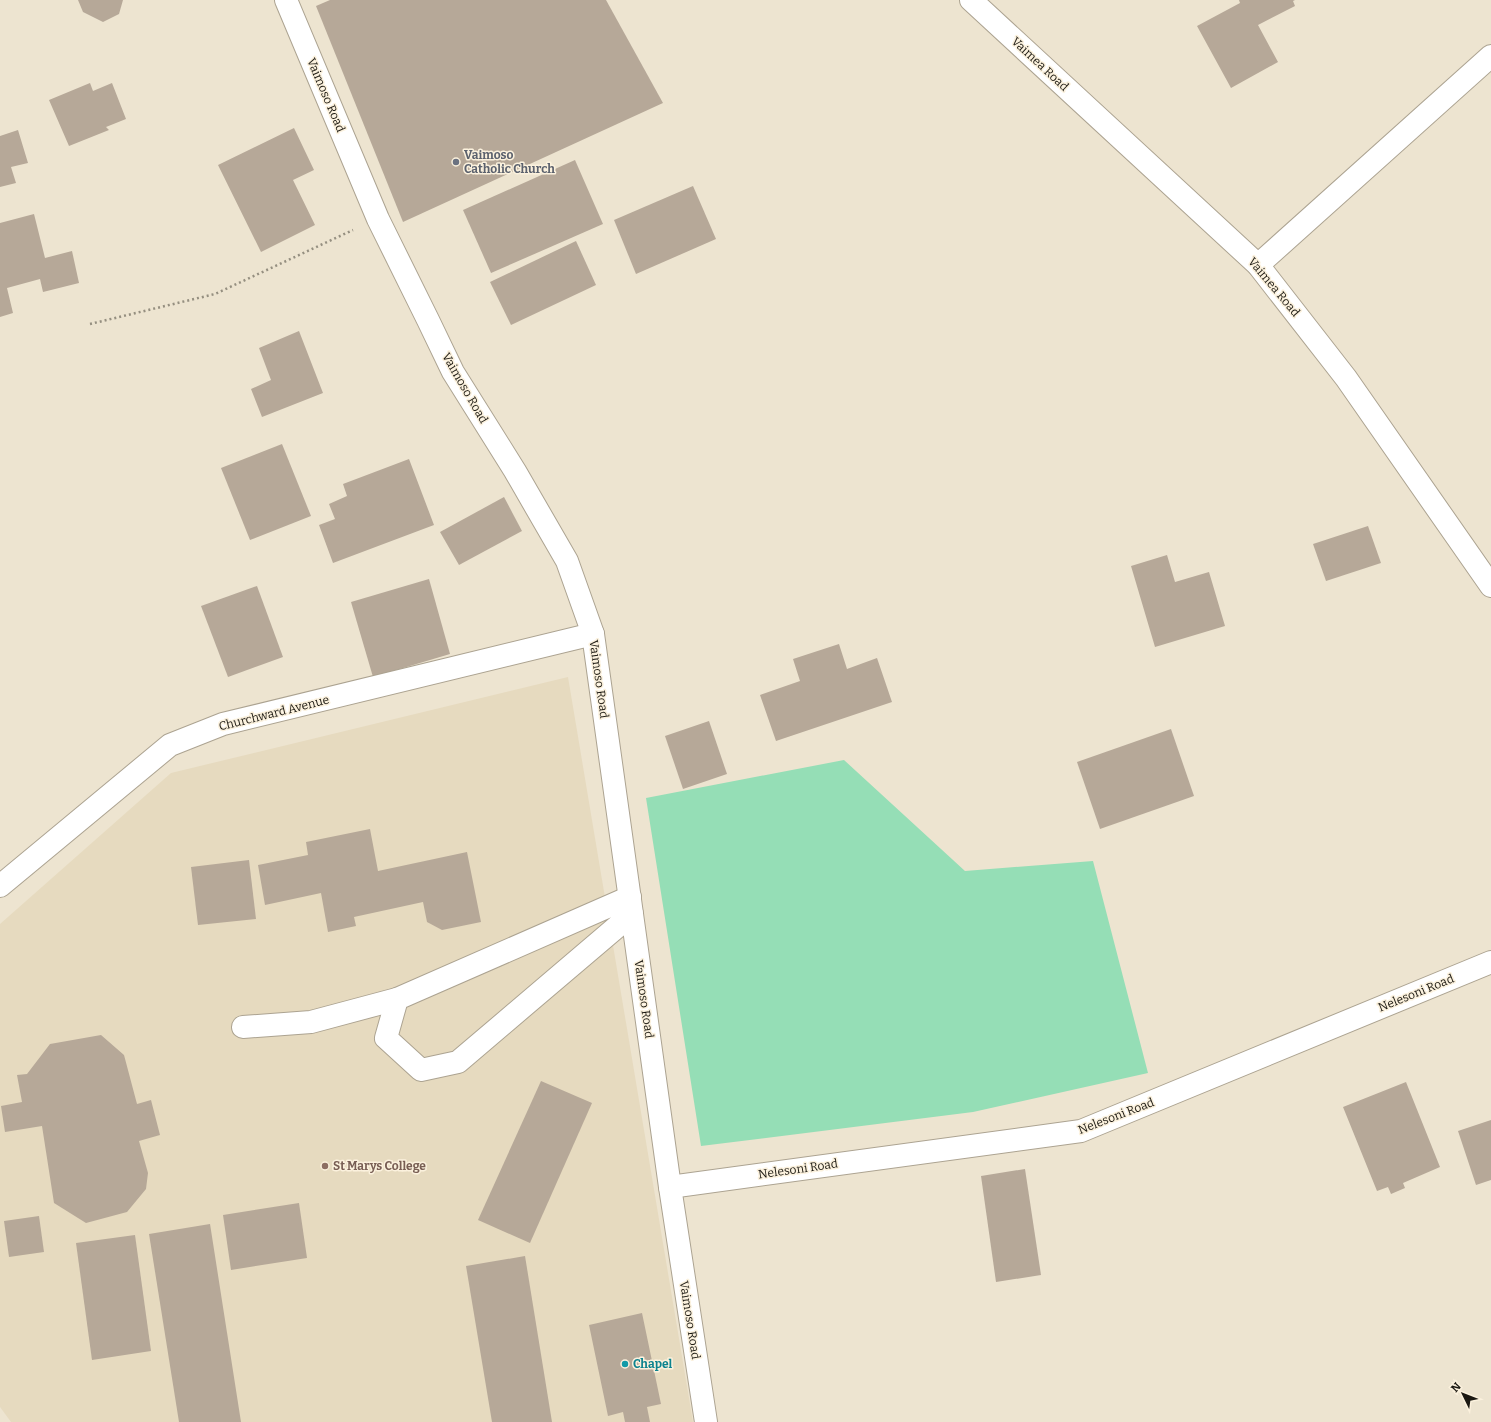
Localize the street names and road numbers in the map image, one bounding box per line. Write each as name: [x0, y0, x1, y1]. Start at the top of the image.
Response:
street label: Vaimea Road: [1009, 34, 1071, 94]
street label: Vaimoso Road: [304, 56, 348, 134]
street label: Vaimea Road: [1245, 255, 1303, 319]
street label: Vaimoso Road: [439, 350, 491, 426]
street label: Vaimoso Road: [587, 639, 611, 719]
street label: Churchward Avenue: [217, 693, 331, 733]
street label: Vaimoso Road: [632, 959, 656, 1039]
street label: Nelesoni Road: [1376, 971, 1456, 1015]
street label: Nelesoni Road: [1076, 1095, 1156, 1137]
street label: Nelesoni Road: [757, 1156, 839, 1182]
street label: Vaimoso Road: [677, 1280, 703, 1360]

